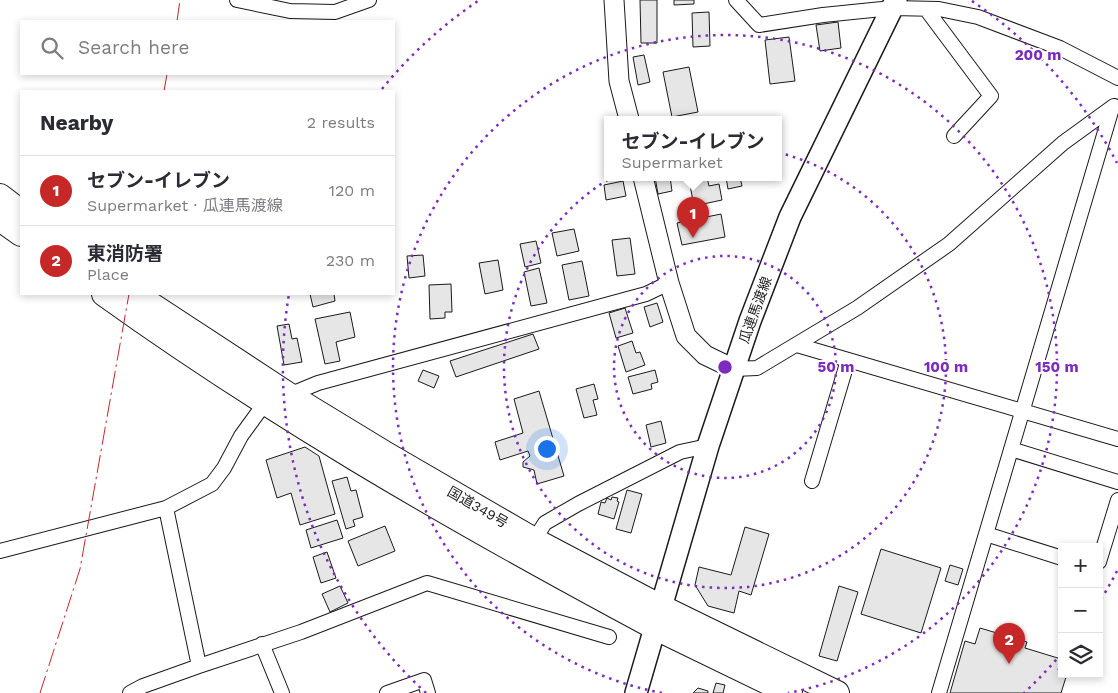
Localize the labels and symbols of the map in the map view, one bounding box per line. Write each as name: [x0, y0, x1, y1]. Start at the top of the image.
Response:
text: 200 m: [1015, 46, 1061, 64]
pin: 1: [677, 197, 709, 238]
street label: 瓜連馬渡線: [736, 274, 774, 346]
centre of rings: [716, 358, 734, 376]
text: 50 m: [818, 358, 854, 376]
text: 100 m: [924, 358, 968, 376]
text: 150 m: [1035, 358, 1079, 376]
your location: [534, 436, 560, 462]
street label: 国道349号: [445, 483, 511, 531]
pin: 2: [993, 623, 1025, 664]

